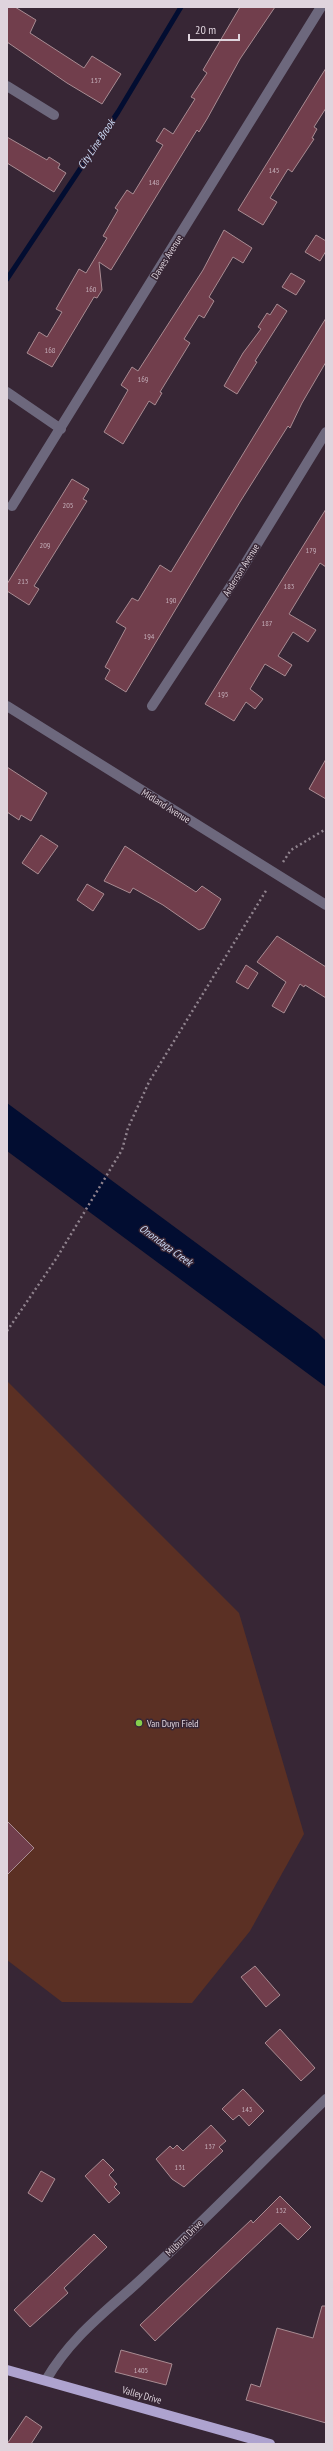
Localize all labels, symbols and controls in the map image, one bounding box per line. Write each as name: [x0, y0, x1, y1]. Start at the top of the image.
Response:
scale bar: [189, 16, 239, 42]
text: 20 m: [195, 22, 216, 37]
house number: 157: [91, 75, 102, 85]
water label: City Line Brook: [74, 115, 119, 172]
house number: 145: [269, 165, 279, 175]
house number: 148: [149, 177, 160, 187]
street label: Dawes Avenue: [148, 232, 186, 282]
house number: 160: [86, 284, 97, 294]
house number: 168: [45, 345, 56, 355]
house number: 169: [138, 374, 149, 384]
house number: 205: [63, 500, 73, 510]
house number: 209: [40, 540, 51, 550]
street label: Anderson Avenue: [220, 541, 262, 599]
house number: 179: [306, 545, 317, 555]
house number: 213: [18, 576, 29, 586]
house number: 183: [284, 581, 295, 591]
house number: 190: [166, 595, 177, 605]
house number: 187: [262, 618, 273, 628]
house number: 194: [144, 631, 155, 641]
house number: 195: [218, 689, 228, 699]
street label: Midland Avenue: [139, 786, 193, 826]
water label: Onondaga Creek: [137, 1221, 197, 1270]
place label: Van Duyn Field: [146, 1717, 199, 1730]
marker: Van Duyn Field: [134, 1718, 144, 1728]
house number: 143: [242, 2104, 253, 2114]
house number: 137: [205, 2141, 216, 2151]
house number: 131: [175, 2162, 186, 2172]
house number: 132: [276, 2205, 287, 2215]
street label: Milburn Drive: [163, 2217, 205, 2259]
house number: 1405: [134, 2365, 148, 2375]
street label: Valley Drive: [120, 2383, 163, 2407]

